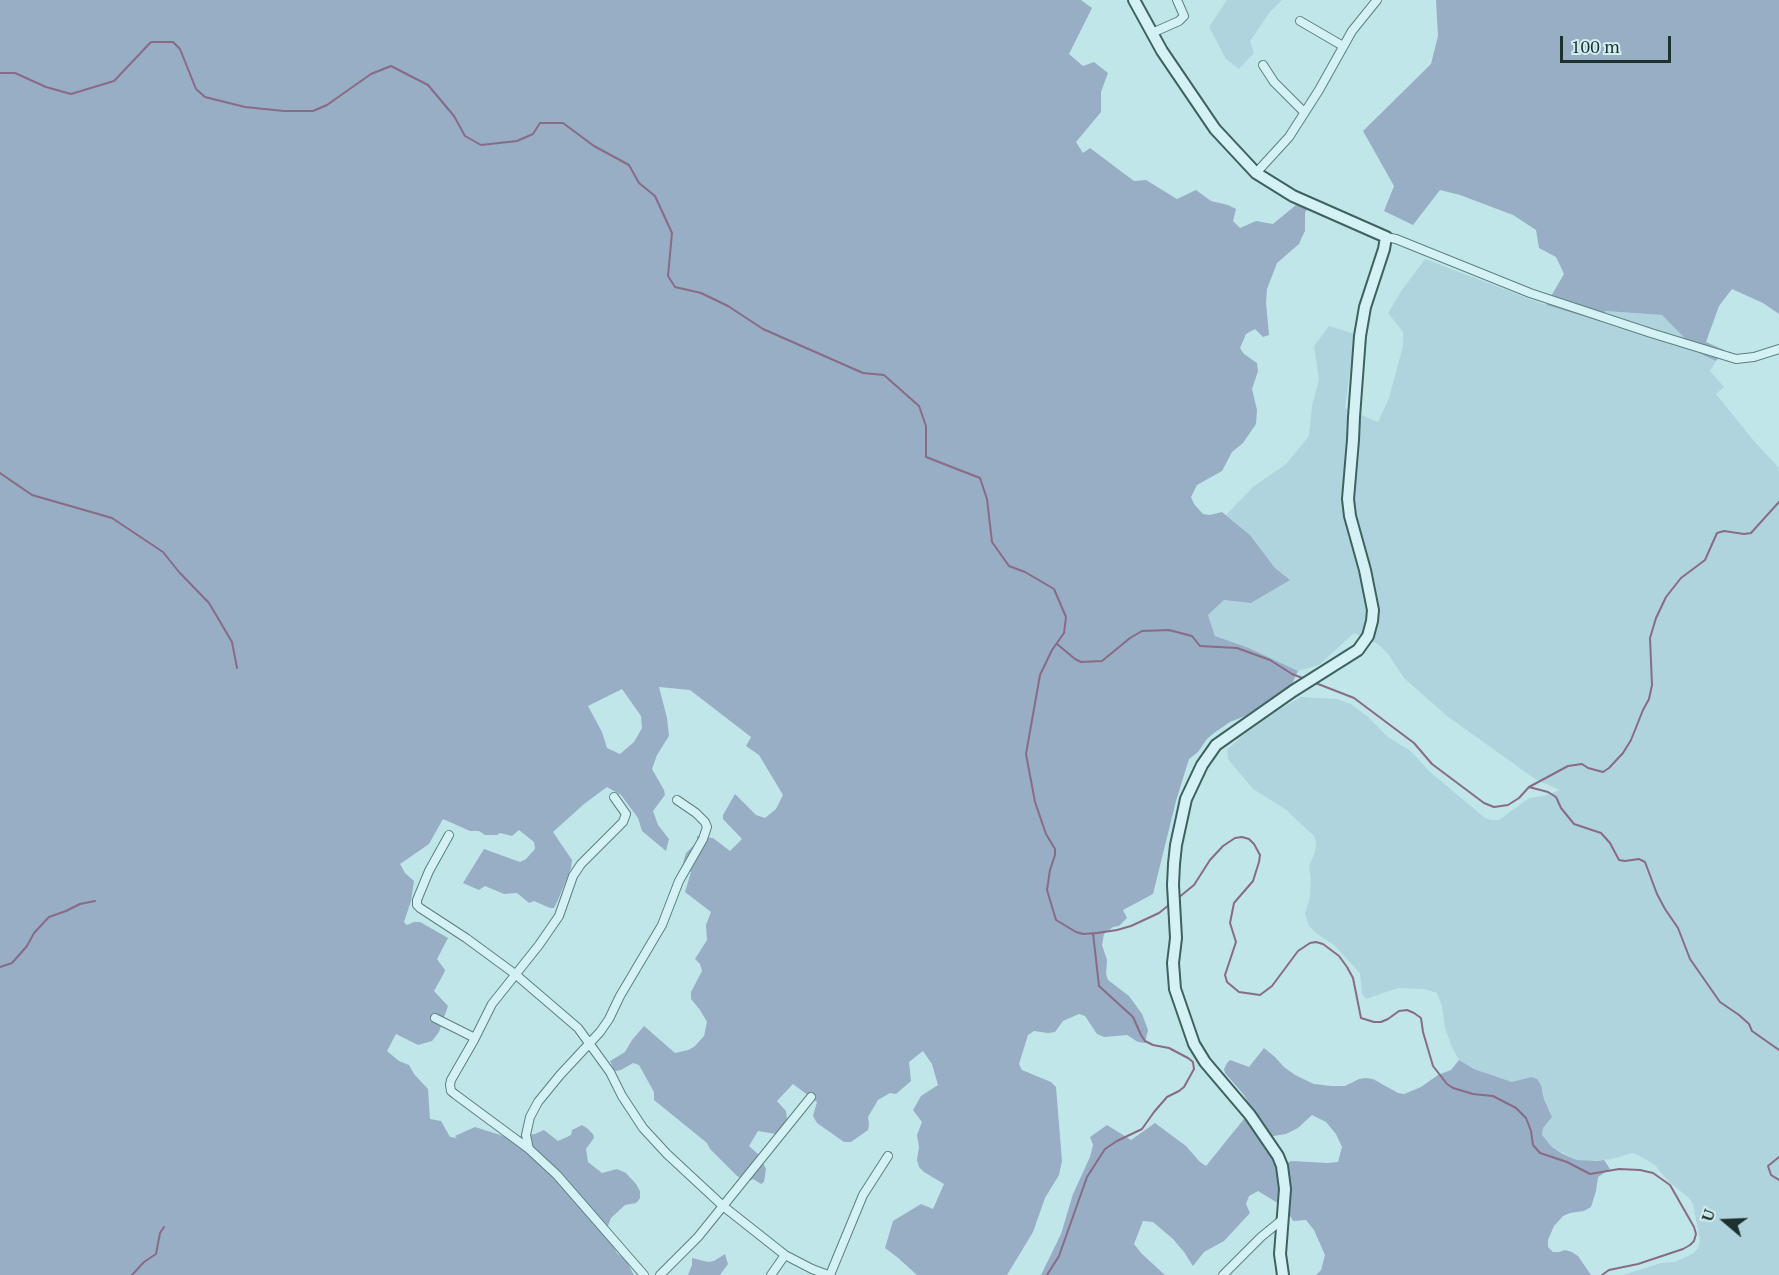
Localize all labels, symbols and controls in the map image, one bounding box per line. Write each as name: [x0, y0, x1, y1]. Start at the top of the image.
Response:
scale bar: [1563, 24, 1674, 62]
text: 100 m: [1571, 34, 1620, 58]
north arrow: [1695, 1191, 1755, 1251]
text: U: [1696, 1206, 1720, 1224]

